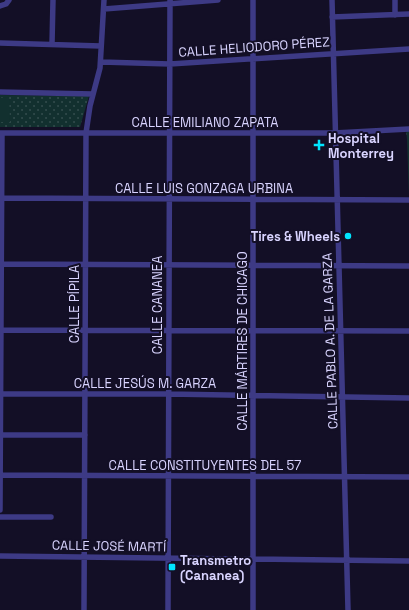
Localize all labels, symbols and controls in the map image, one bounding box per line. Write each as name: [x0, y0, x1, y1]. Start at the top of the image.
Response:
street label: CALLE HELIODORO PÉREZ: [178, 33, 330, 61]
street label: CALLE EMILIANO ZAPATA: [131, 114, 279, 131]
place label: Hospital Monterrey: [328, 130, 394, 162]
marker: Hospital Monterrey: [313, 139, 325, 151]
street label: CALLE LUIS GONZAGA URBINA: [115, 180, 293, 197]
place label: Tires & Wheels: [251, 228, 340, 245]
marker: Tires & Wheels: [343, 231, 353, 241]
street label: CALLE MÁRTIRES DE CHICAGO: [234, 251, 251, 431]
street label: CALLE PABLO A. DE LA GARZA: [318, 252, 342, 430]
street label: CALLE CANANEA: [149, 256, 166, 354]
street label: CALLE PÍPILA: [66, 265, 83, 343]
street label: CALLE JESÚS M. GARZA: [74, 375, 216, 392]
street label: CALLE CONSTITUYENTES DEL 57: [109, 457, 301, 474]
street label: CALLE JOSÉ MARTÍ: [52, 537, 166, 555]
place label: Transmetro (Cananea): [180, 552, 251, 584]
marker: Transmetro (Cananea): [167, 562, 177, 572]

